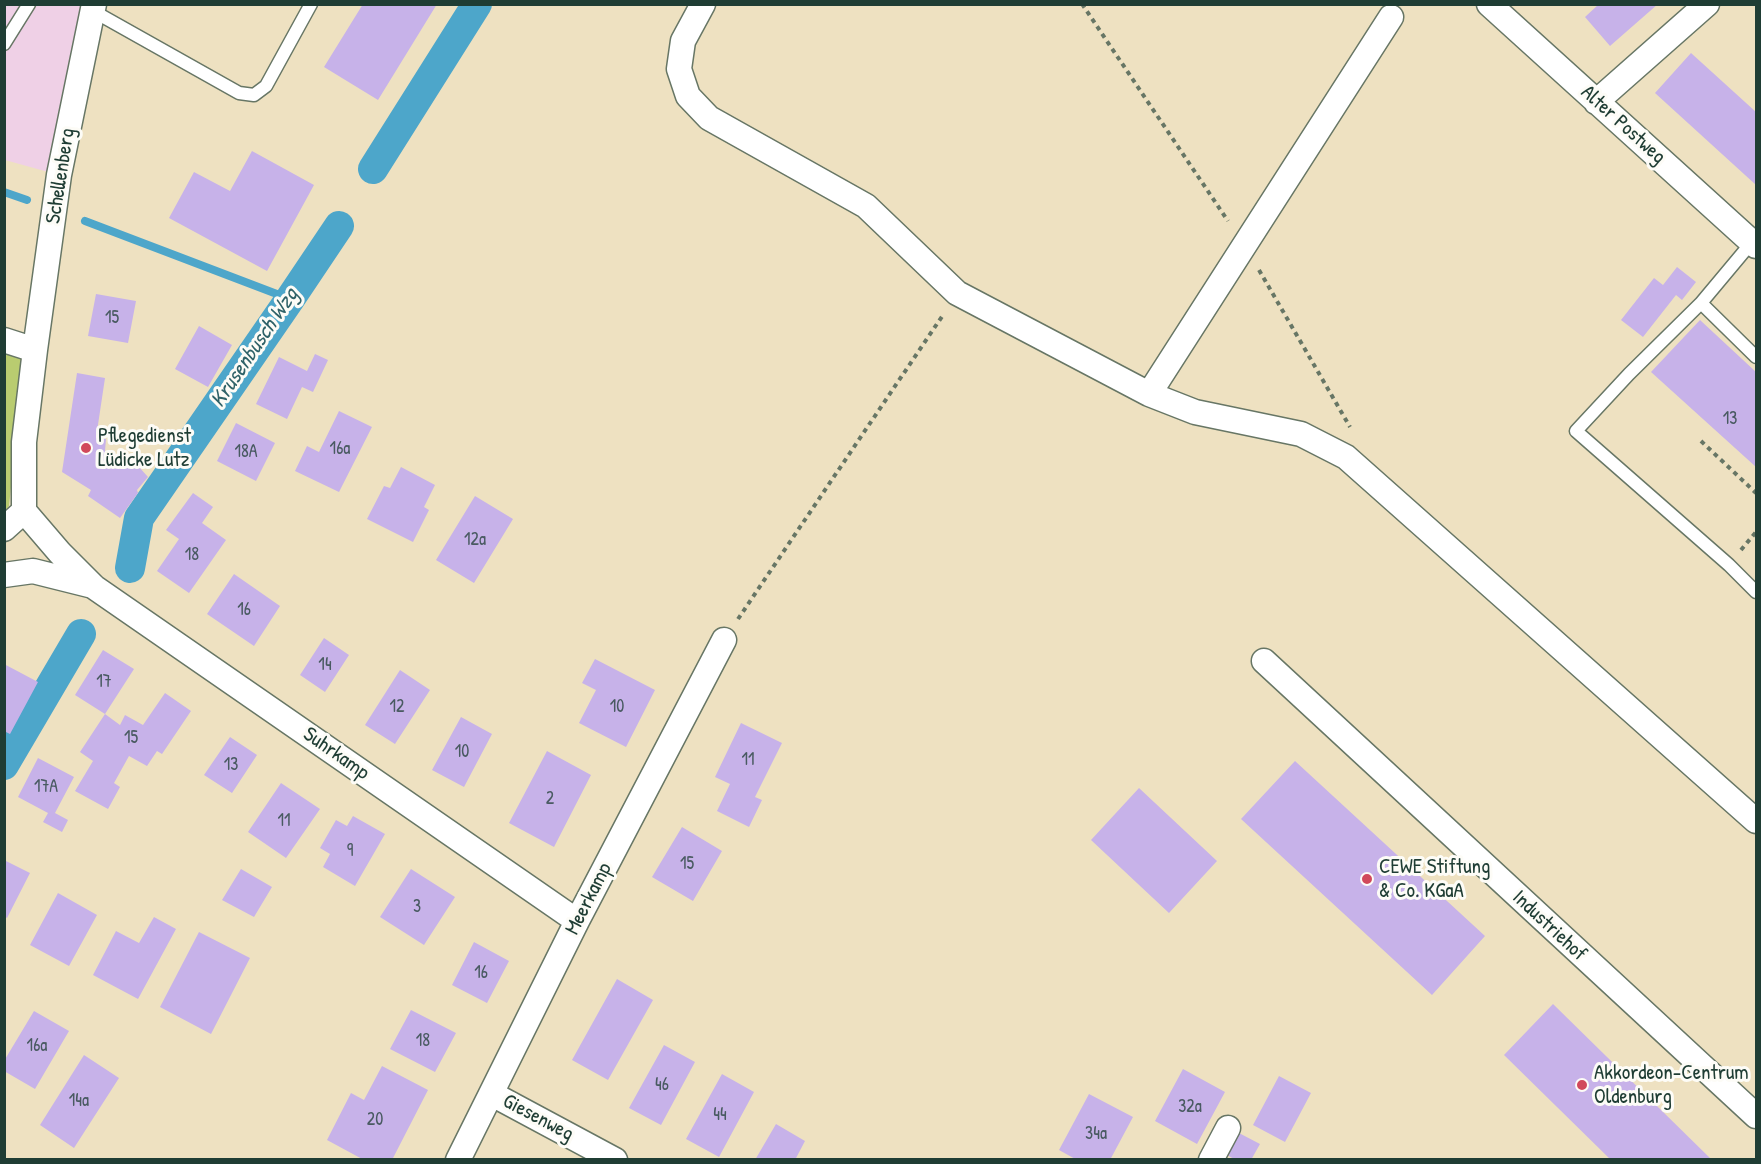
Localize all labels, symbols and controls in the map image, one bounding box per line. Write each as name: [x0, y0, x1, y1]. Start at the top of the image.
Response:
street label: Alter Postweg: [1575, 80, 1671, 170]
street label: Schellenberg: [41, 126, 81, 226]
water label: Krusenbusch Wzg: [206, 283, 304, 413]
house number: 15: [105, 307, 119, 329]
house number: 13: [1723, 408, 1737, 430]
place label: Pflegedienst Lüdicke Lutz: [98, 423, 191, 473]
house number: 16a: [330, 438, 350, 460]
marker: Pflegedienst Lüdicke Lutz: [79, 441, 93, 455]
house number: 18A: [234, 441, 258, 463]
house number: 12a: [464, 529, 486, 551]
house number: 18: [185, 544, 199, 566]
house number: 16: [237, 599, 251, 621]
house number: 14: [318, 654, 332, 676]
house number: 17: [96, 671, 112, 693]
house number: 12: [390, 696, 404, 718]
house number: 10: [610, 696, 624, 718]
street label: Suhrkamp: [298, 722, 374, 786]
house number: 15: [124, 727, 138, 749]
house number: 10: [455, 741, 469, 763]
house number: 11: [741, 749, 755, 771]
house number: 13: [224, 754, 238, 776]
house number: 17A: [34, 776, 58, 798]
house number: 2: [546, 788, 554, 810]
house number: 11: [277, 810, 291, 832]
house number: 9: [347, 840, 353, 862]
house number: 15: [680, 853, 694, 875]
place label: CEWE Stiftung & Co. KGaA: [1379, 854, 1490, 904]
street label: Meerkamp: [560, 859, 618, 939]
marker: CEWE Stiftung & Co. KGaA: [1360, 872, 1374, 886]
street label: Industriehof: [1507, 885, 1591, 967]
house number: 3: [413, 896, 421, 918]
house number: 16: [474, 962, 488, 984]
house number: 18: [416, 1030, 430, 1052]
house number: 16a: [27, 1035, 47, 1057]
place label: Akkordeon-Centrum Oldenburg: [1594, 1060, 1749, 1110]
house number: 46: [655, 1074, 669, 1096]
marker: Akkordeon-Centrum Oldenburg: [1575, 1078, 1589, 1092]
street label: Giesenweg: [498, 1089, 578, 1147]
house number: 14a: [69, 1090, 89, 1112]
house number: 32a: [1178, 1096, 1202, 1118]
house number: 44: [713, 1104, 727, 1126]
house number: 20: [367, 1109, 383, 1131]
house number: 34a: [1085, 1123, 1107, 1145]

